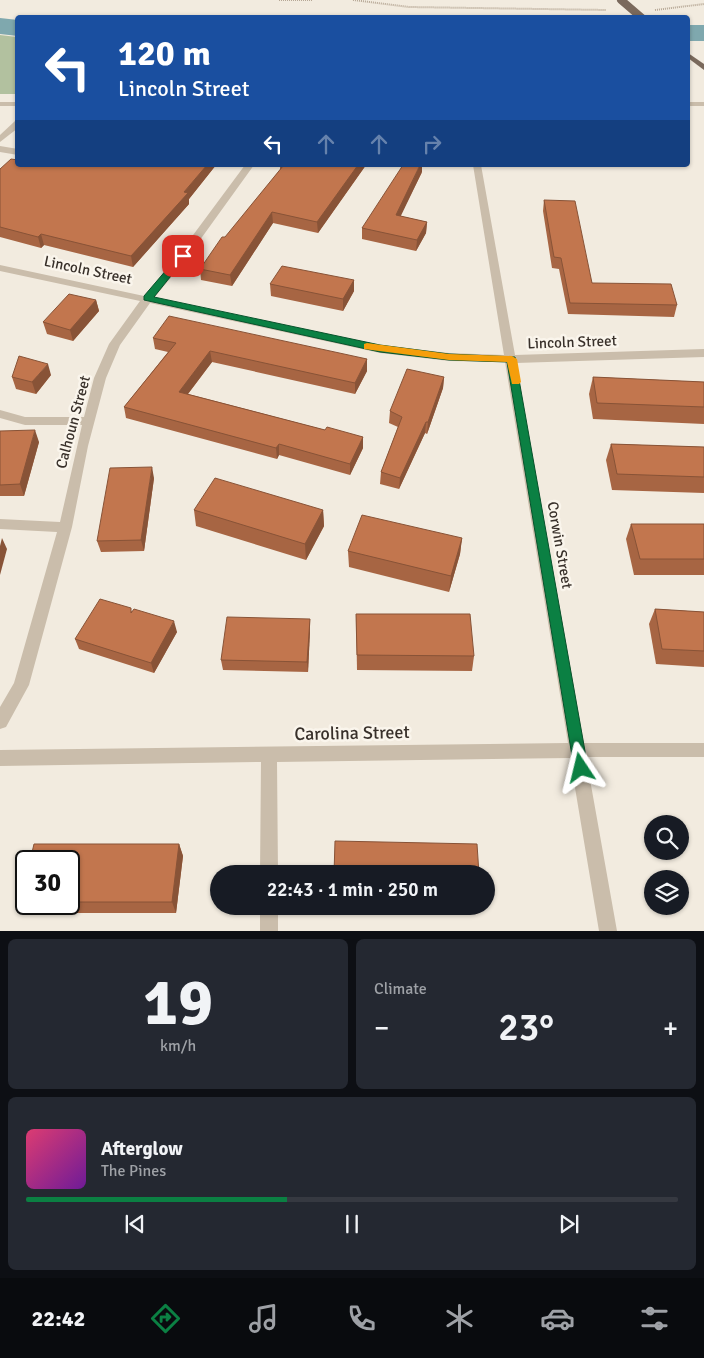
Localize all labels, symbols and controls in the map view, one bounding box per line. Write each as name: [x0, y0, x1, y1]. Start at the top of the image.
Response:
text: 120 m: [118, 32, 211, 75]
icon: left: [35, 35, 100, 100]
text: Lincoln Street: [118, 75, 249, 102]
icon: left: [259, 130, 287, 158]
icon: ahead: [312, 130, 340, 158]
icon: ahead: [365, 130, 393, 158]
icon: right: [418, 130, 446, 158]
pin: [162, 235, 204, 277]
icon: arrive: [169, 242, 197, 270]
street label: Lincoln Street: [42, 252, 134, 288]
street label: Lincoln Street: [527, 331, 617, 353]
street label: Calhoun Street: [52, 373, 94, 471]
street label: Corwin Street: [543, 500, 577, 590]
street label: Carolina Street: [294, 721, 410, 745]
position arrow: [554, 741, 606, 793]
map controls: [644, 815, 689, 915]
button: search: [644, 815, 689, 860]
speed limit sign: 30: [15, 850, 80, 915]
button: layers: [644, 870, 689, 915]
text: 22:43 · 1 min · 250 m: [267, 878, 438, 902]
text: 19: [143, 963, 213, 1043]
text: Climate: [374, 979, 427, 999]
text: 23°: [498, 1004, 554, 1051]
text: −: [374, 1011, 389, 1045]
text: +: [663, 1011, 678, 1045]
text: km/h: [160, 1036, 196, 1056]
text: Afterglow: [101, 1137, 183, 1161]
text: The Pines: [101, 1161, 166, 1181]
icon: previous: [121, 1210, 149, 1238]
icon: pause: [338, 1210, 366, 1238]
icon: next: [555, 1210, 583, 1238]
icon: directions: [148, 1301, 183, 1336]
icon: music: [246, 1301, 281, 1336]
icon: phone: [344, 1301, 379, 1336]
icon: climate: [442, 1301, 477, 1336]
icon: car: [540, 1301, 575, 1336]
icon: filters: [637, 1301, 672, 1336]
text: 22:42: [31, 1305, 85, 1332]

